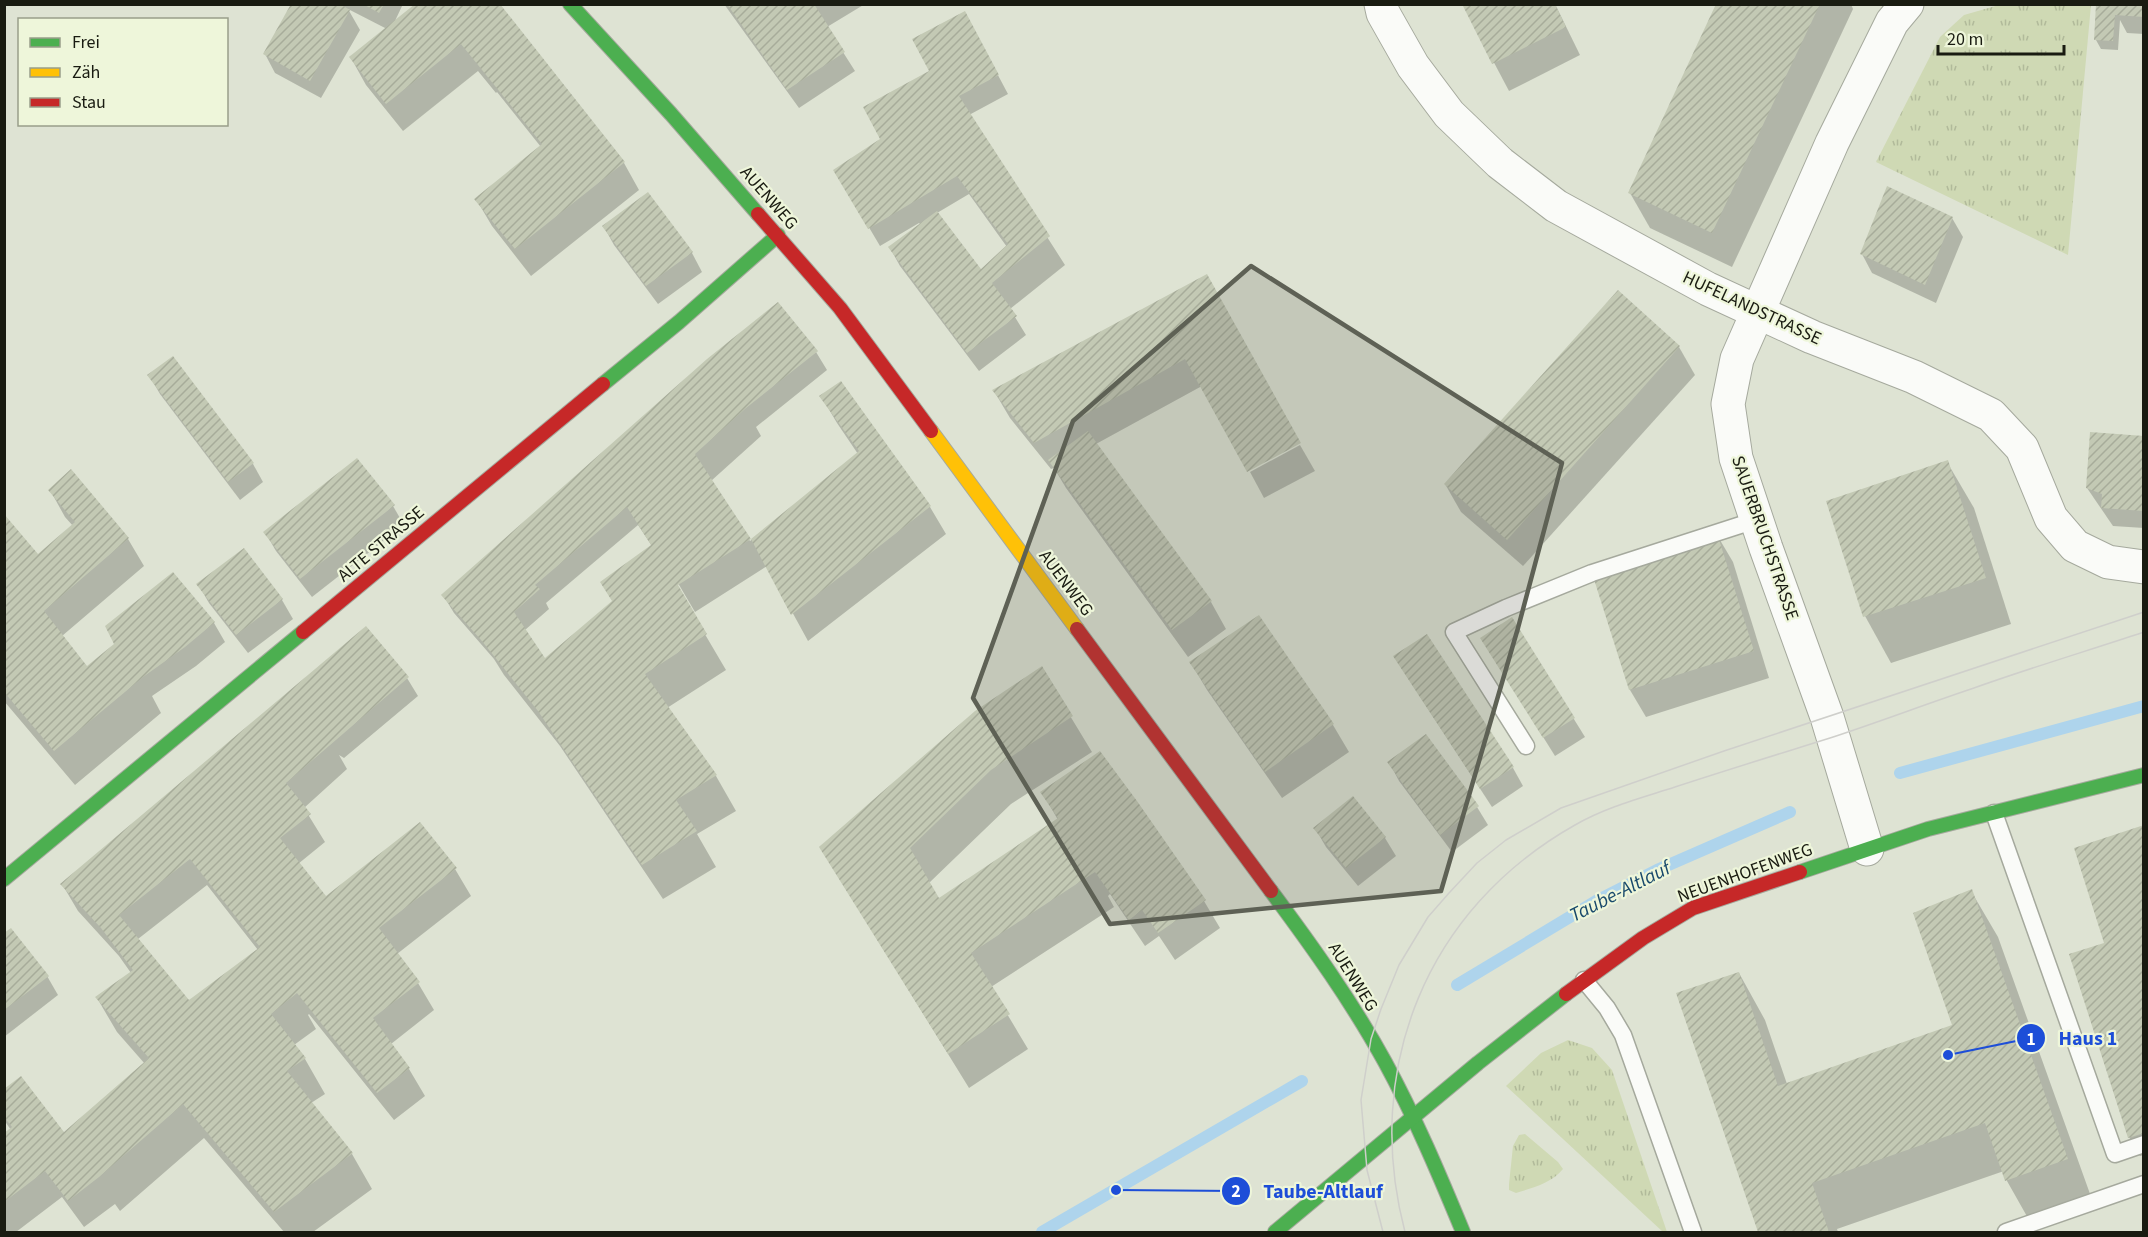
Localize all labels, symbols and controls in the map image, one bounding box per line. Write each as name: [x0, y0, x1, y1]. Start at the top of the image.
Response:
legend: [18, 18, 228, 126]
scale bar: [1938, 18, 2064, 56]
text: 20 m: [1947, 27, 1983, 52]
text: Frei: [72, 30, 100, 55]
text: Zäh: [72, 60, 100, 85]
text: Stau: [72, 90, 106, 115]
street label: AUENWEG: [734, 161, 804, 235]
street label: HUFELANDSTRASSE: [1679, 265, 1825, 351]
street label: SAUERBRUCHSTRASSE: [1725, 453, 1805, 623]
street label: ALTE STRASSE: [332, 500, 430, 588]
street label: AUENWEG: [1033, 545, 1099, 621]
street label: NEUENHOFENWEG: [1674, 837, 1816, 909]
water label: Taube-Altlauf: [1565, 854, 1677, 929]
street label: AUENWEG: [1322, 938, 1384, 1016]
callout: Haus 1: [2016, 1019, 2129, 1057]
text: Haus 1: [2059, 1025, 2117, 1053]
text: 1: [2026, 1027, 2036, 1052]
callout: Taube-Altlauf: [1221, 1172, 1395, 1210]
text: Taube-Altlauf: [1263, 1178, 1384, 1206]
text: 2: [1231, 1179, 1241, 1204]

